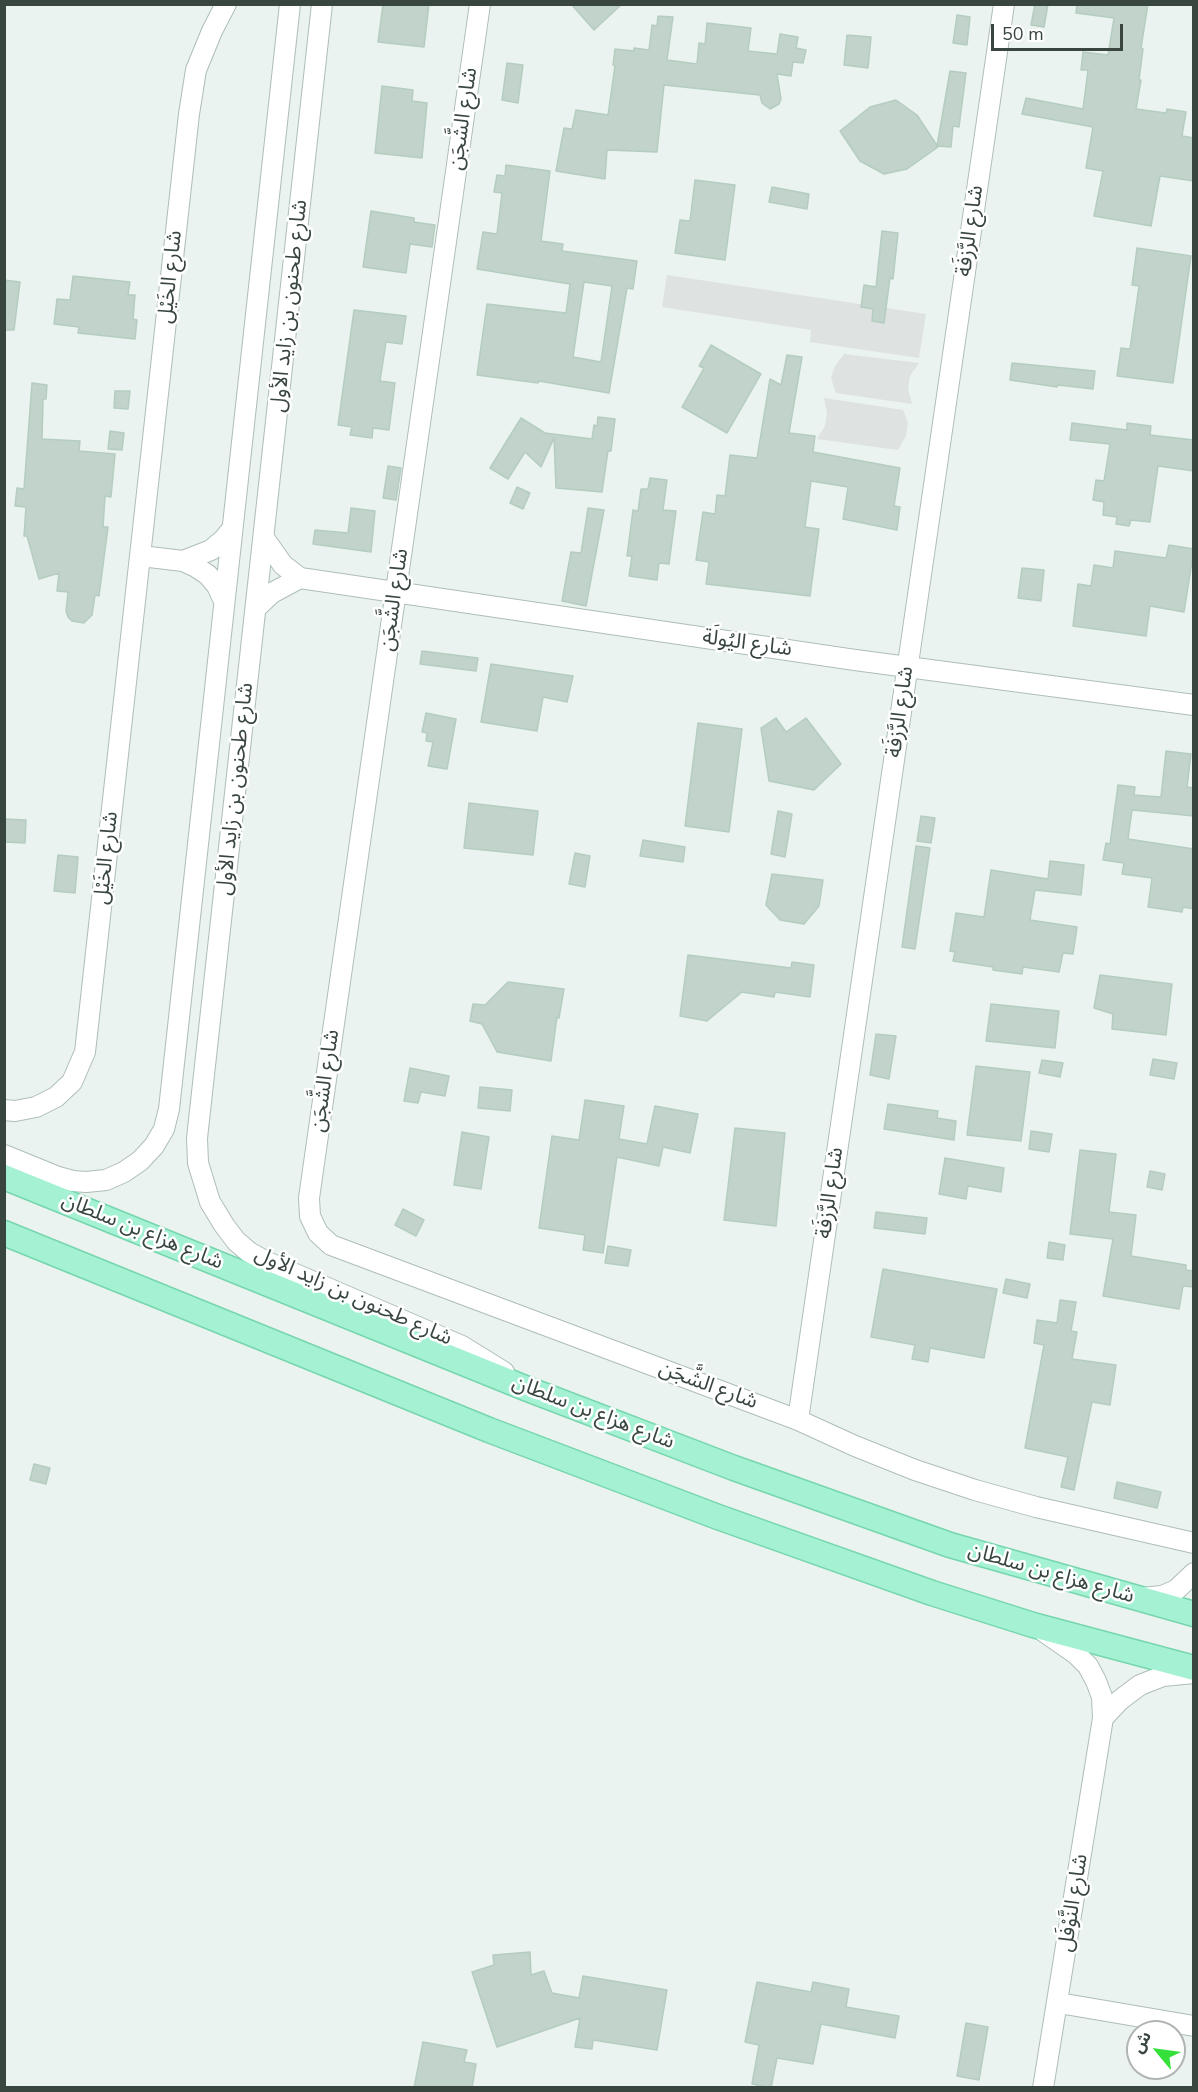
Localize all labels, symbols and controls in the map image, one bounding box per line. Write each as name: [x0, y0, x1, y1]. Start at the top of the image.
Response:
scale bar: [994, 12, 1126, 50]
text: 50 m: [1002, 22, 1044, 46]
street label: شارع الشَّجَن: [444, 66, 484, 172]
street label: شارع الرَّزفَة: [952, 184, 990, 278]
street label: شارع طحنون بن زايد الأول: [266, 199, 314, 413]
street label: شارع الخَيْل: [154, 229, 188, 325]
street label: شارع الشَّجَن: [375, 547, 415, 653]
street label: شارع اليُولَة: [701, 625, 793, 663]
street label: شارع الرَّزفَة: [882, 665, 920, 759]
street label: شارع طحنون بن زايد الأول: [212, 682, 260, 896]
street label: شارع الخَيْل: [90, 810, 124, 906]
street label: شارع الشَّجَن: [306, 1028, 346, 1134]
street label: شارع الرَّزفَة: [812, 1146, 850, 1240]
street label: شارع هزاع بن سلطان: [58, 1188, 226, 1276]
street label: شارع طحنون بن زايد الأول: [250, 1242, 456, 1352]
street label: شارع الشَّجَن: [655, 1356, 761, 1416]
street label: شارع هزاع بن سلطان: [508, 1370, 678, 1456]
street label: شارع هزاع بن سلطان: [965, 1538, 1137, 1610]
street label: شارع النَّوْفَل: [1054, 1852, 1094, 1954]
north arrow: [1126, 2020, 1186, 2080]
text: ش: [1127, 2027, 1157, 2057]

